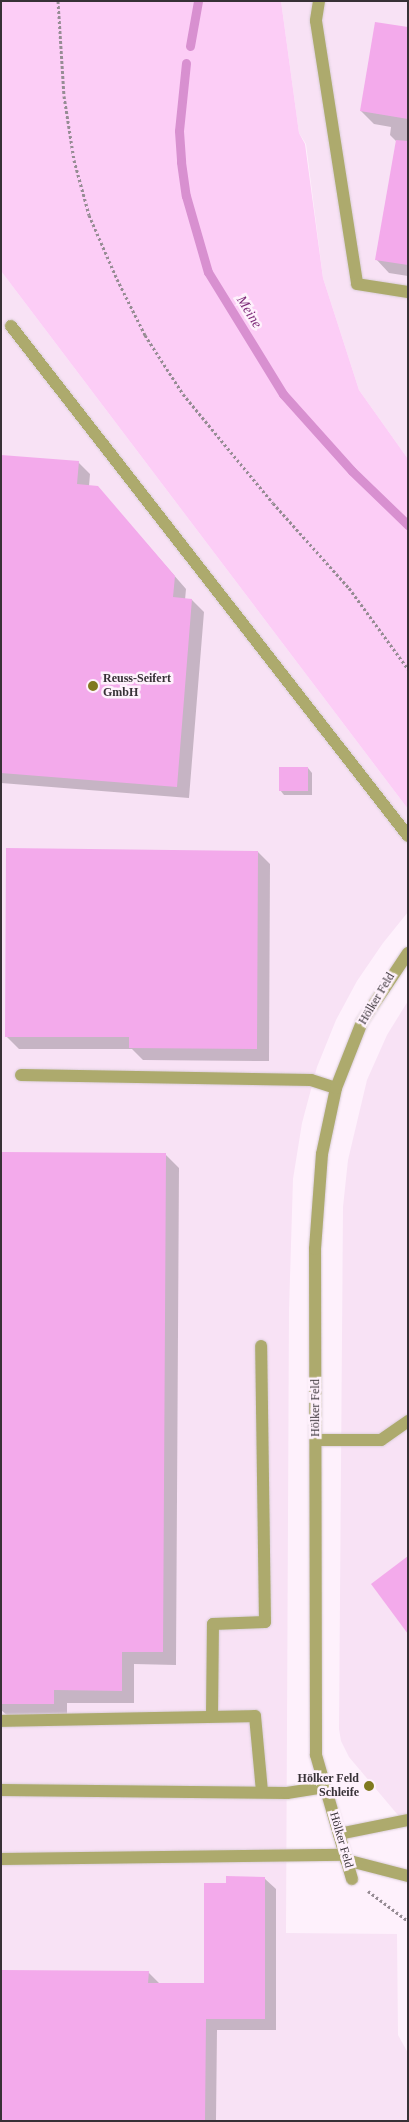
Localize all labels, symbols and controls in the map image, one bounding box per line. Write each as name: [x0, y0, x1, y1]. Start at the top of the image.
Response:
water label: Meine: [233, 293, 265, 331]
place label: Reuss-Seifert GmbH: [103, 672, 171, 700]
marker: Reuss-Seifert GmbH: [87, 680, 99, 692]
street label: Hölker Feld: [356, 971, 398, 1027]
street label: Hölker Feld: [309, 1379, 323, 1437]
place label: Hölker Feld Schleife: [297, 1772, 359, 1800]
marker: Hölker Feld Schleife: [363, 1780, 375, 1792]
street label: Hölker Feld: [326, 1810, 356, 1870]

